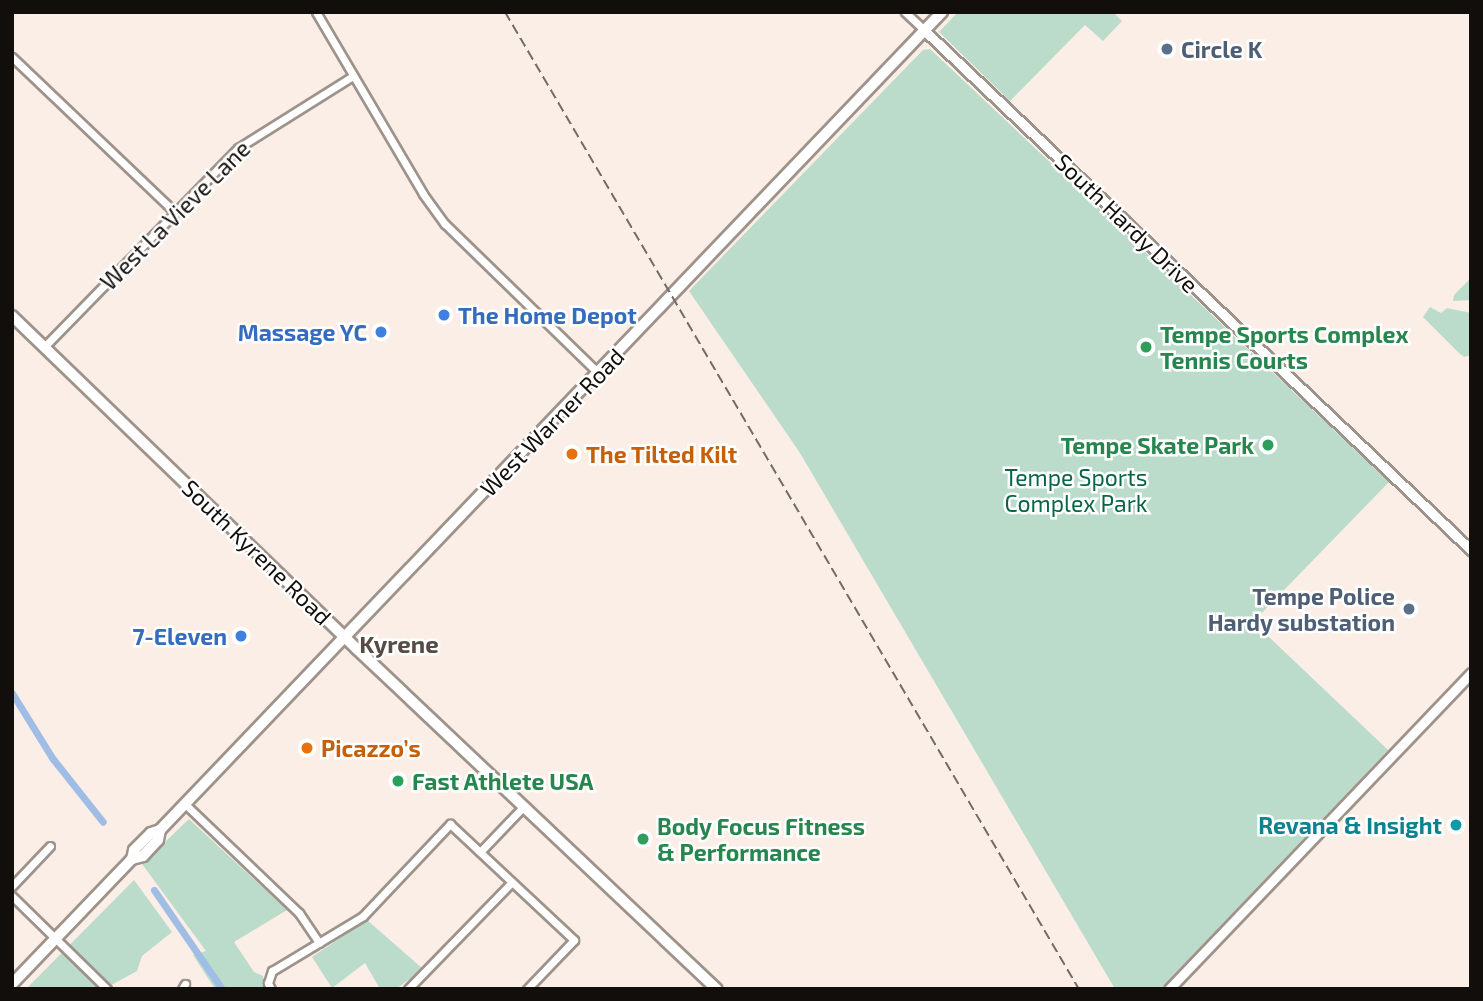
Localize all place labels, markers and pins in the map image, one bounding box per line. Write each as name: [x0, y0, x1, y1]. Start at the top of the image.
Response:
place label: Circle K: [1181, 35, 1262, 63]
marker: Circle K: [1159, 41, 1175, 57]
place label: The Home Depot: [458, 301, 637, 329]
marker: The Home Depot: [436, 307, 452, 323]
place label: Massage YC: [237, 318, 367, 346]
place label: Tempe Sports Complex Tennis Courts: [1160, 320, 1408, 374]
marker: Massage YC: [373, 324, 389, 340]
marker: Tempe Sports Complex Tennis Courts: [1138, 339, 1154, 355]
place label: Tempe Skate Park: [1061, 431, 1254, 459]
marker: Tempe Skate Park: [1260, 437, 1276, 453]
place label: The Tilted Kilt: [586, 440, 738, 468]
marker: The Tilted Kilt: [564, 446, 580, 462]
place label: Tempe Police Hardy substation: [1207, 582, 1395, 636]
marker: Tempe Police Hardy substation: [1401, 601, 1417, 617]
place label: 7-Eleven: [132, 622, 227, 650]
marker: 7-Eleven: [233, 628, 249, 644]
place label: Picazzo’s: [321, 734, 421, 762]
marker: Picazzo’s: [299, 740, 315, 756]
place label: Fast Athlete USA: [412, 767, 594, 795]
marker: Fast Athlete USA: [390, 773, 406, 789]
place label: Revana & Insight: [1258, 811, 1442, 839]
place label: Body Focus Fitness & Performance: [657, 812, 865, 866]
marker: Revana & Insight: [1448, 817, 1464, 833]
marker: Body Focus Fitness & Performance: [635, 831, 651, 847]

